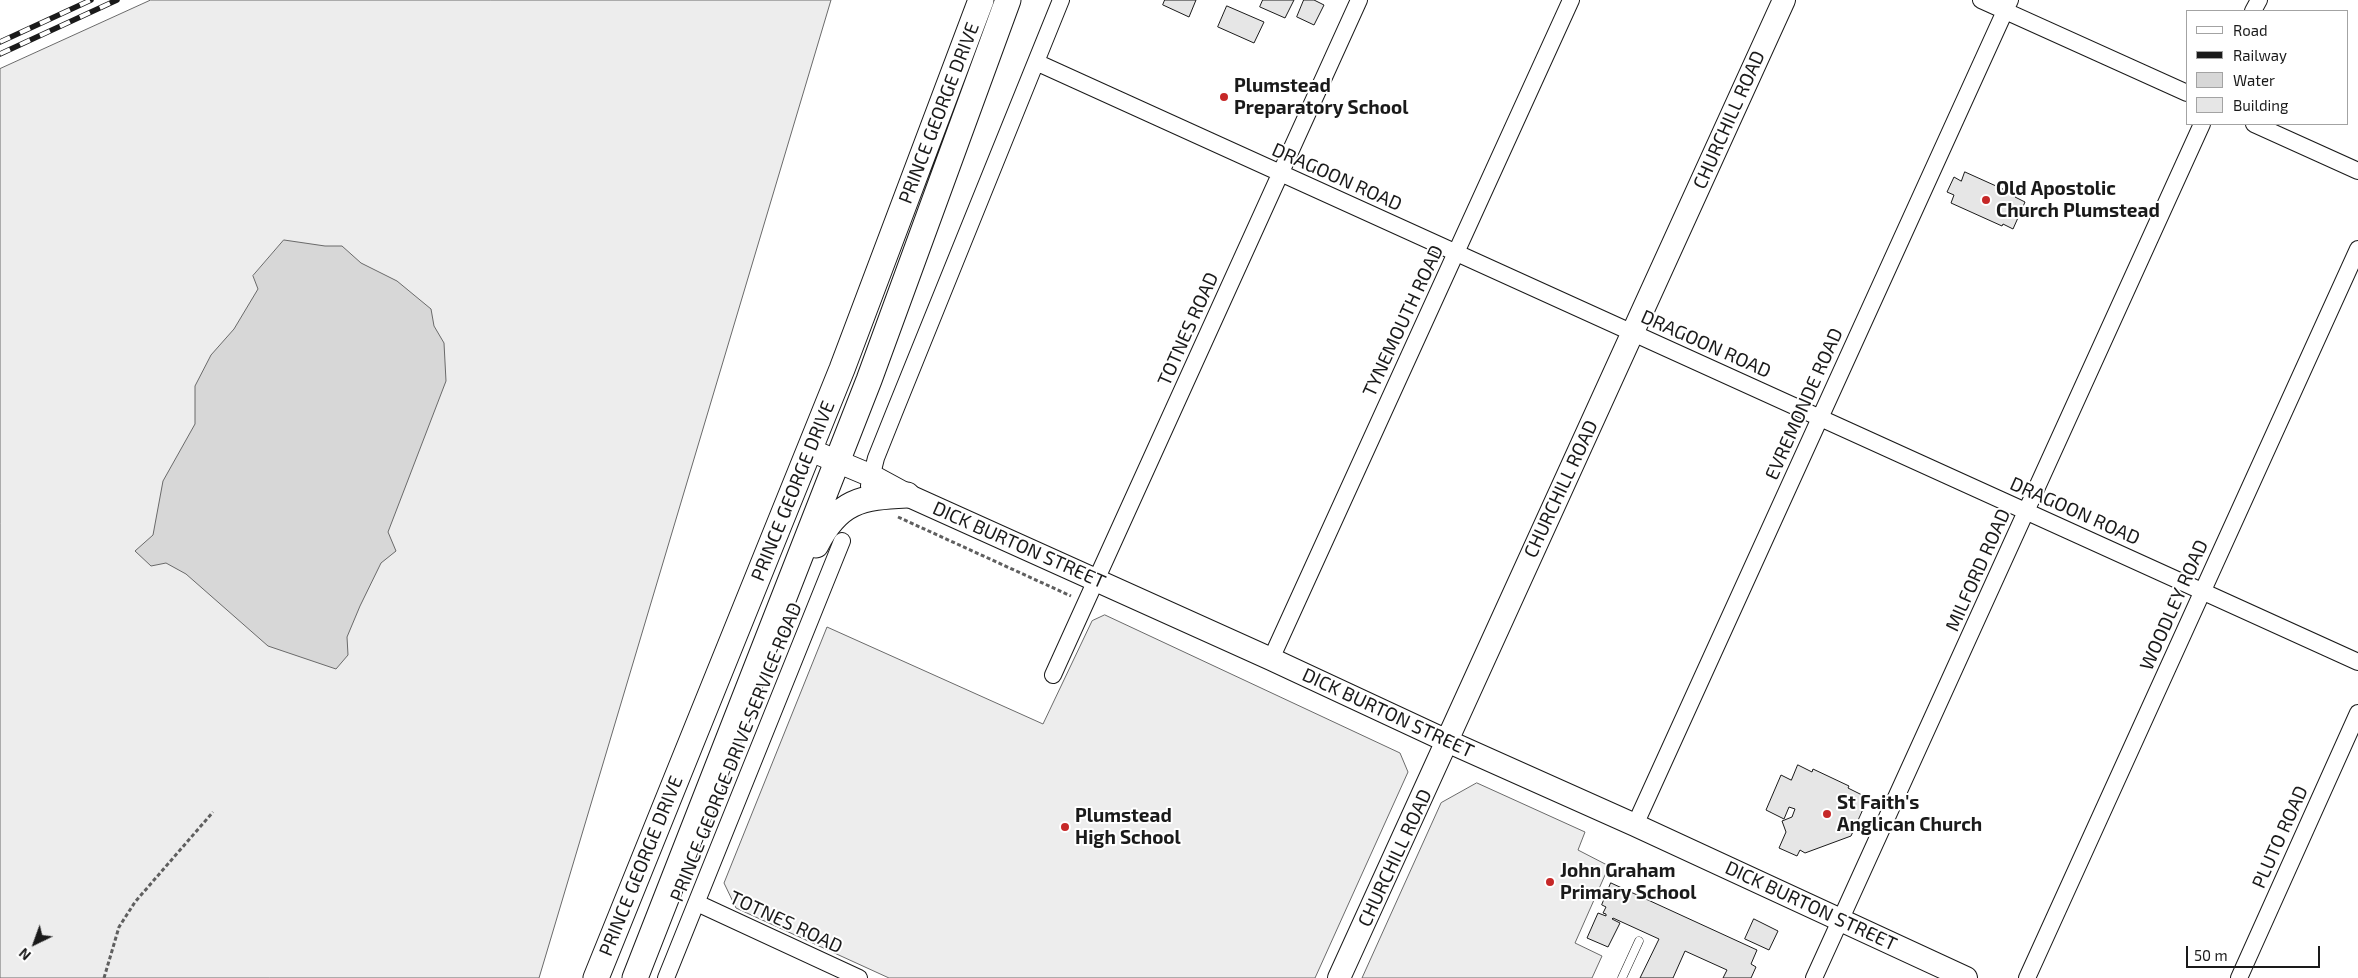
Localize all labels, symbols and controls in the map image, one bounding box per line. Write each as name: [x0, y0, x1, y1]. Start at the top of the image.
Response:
legend: [2186, 10, 2348, 125]
street label: PRINCE GEORGE DRIVE: [894, 19, 984, 207]
text: Road: [2233, 21, 2268, 39]
text: Railway: [2233, 46, 2287, 64]
street label: CHURCHILL ROAD: [1688, 47, 1770, 193]
text: Water: [2233, 71, 2275, 89]
place label: Plumstead Preparatory School: [1234, 75, 1408, 119]
marker: Plumstead Preparatory School: [1218, 91, 1230, 103]
text: Building: [2233, 96, 2288, 114]
street label: DRAGOON ROAD: [1268, 138, 1406, 216]
place label: Old Apostolic Church Plumstead: [1996, 178, 2160, 222]
marker: Old Apostolic Church Plumstead: [1980, 194, 1992, 206]
street label: TYNEMOUTH ROAD: [1358, 242, 1448, 400]
street label: TOTNES ROAD: [1153, 269, 1223, 389]
street label: DRAGOON ROAD: [1637, 305, 1775, 383]
street label: EVREMONDE ROAD: [1760, 325, 1848, 483]
street label: PRINCE GEORGE DRIVE: [746, 398, 840, 584]
street label: CHURCHILL ROAD: [1519, 417, 1603, 561]
street label: DRAGOON ROAD: [2006, 472, 2144, 550]
street label: DICK BURTON STREET: [929, 497, 1109, 593]
street label: MILFORD ROAD: [1941, 505, 2015, 635]
street label: WOODLEY ROAD: [2135, 536, 2213, 674]
street label: PRINCE GEORGE DRIVE SERVICE ROAD: [665, 599, 807, 905]
street label: DICK BURTON STREET: [1299, 663, 1477, 763]
street label: PRINCE GEORGE DRIVE: [594, 773, 688, 959]
street label: PLUTO ROAD: [2247, 782, 2313, 892]
street label: CHURCHILL ROAD: [1353, 786, 1437, 930]
place label: St Faith's Anglican Church: [1837, 792, 1982, 836]
place label: Plumstead High School: [1075, 805, 1181, 849]
marker: St Faith's Anglican Church: [1821, 808, 1833, 820]
marker: Plumstead High School: [1059, 821, 1071, 833]
street label: DICK BURTON STREET: [1722, 856, 1900, 956]
place label: John Graham Primary School: [1560, 860, 1697, 904]
marker: John Graham Primary School: [1544, 876, 1556, 888]
street label: TOTNES ROAD: [726, 886, 846, 958]
north arrow: [10, 918, 60, 968]
scale bar: [2188, 936, 2322, 968]
text: N: [15, 945, 34, 964]
text: 50 m: [2194, 946, 2228, 964]

